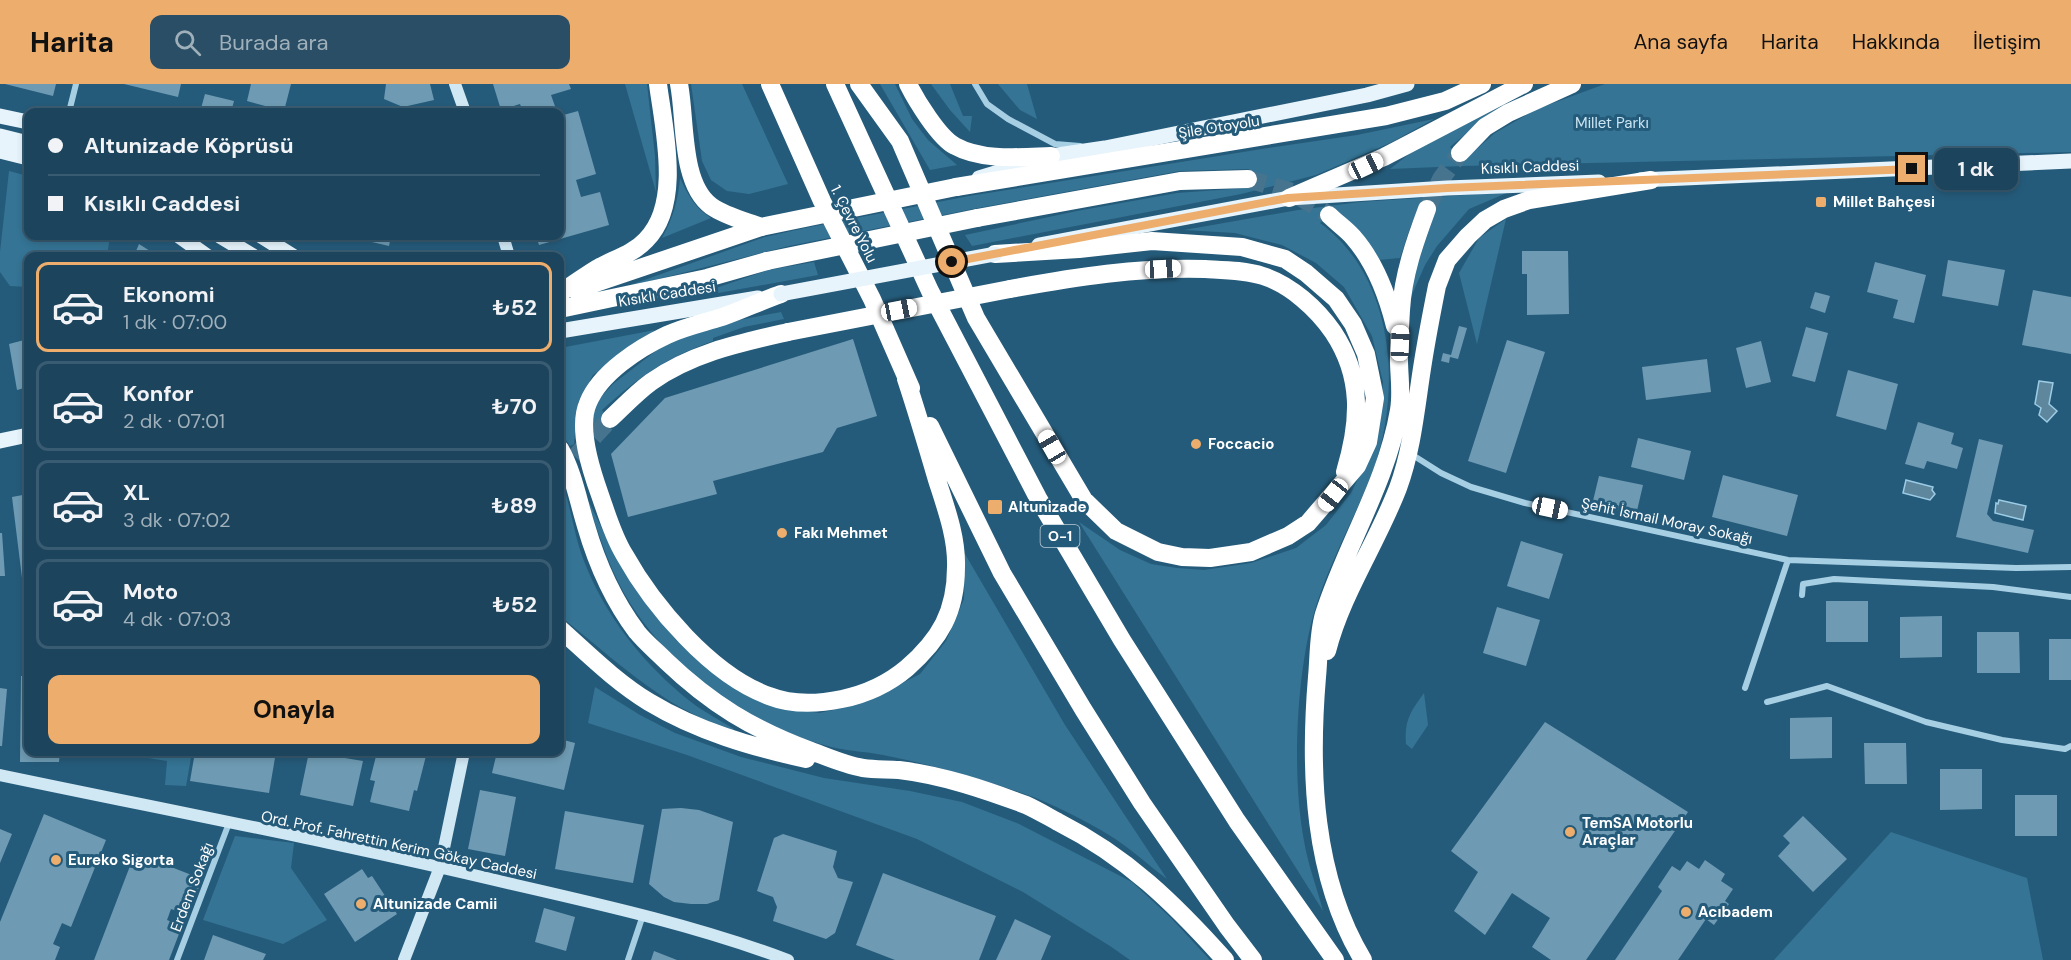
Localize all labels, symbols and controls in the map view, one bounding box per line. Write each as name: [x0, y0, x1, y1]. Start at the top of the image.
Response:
search box: [150, 15, 570, 69]
text: Harita: [30, 24, 114, 61]
icon: search: [171, 26, 204, 59]
text: Burada ara: [219, 28, 329, 57]
text: Ana sayfa: [1633, 28, 1728, 56]
text: Harita: [1761, 28, 1819, 56]
text: Hakkında: [1852, 28, 1940, 56]
text: İletişim: [1973, 28, 2041, 56]
street label: Şile Otoyolu: [1177, 111, 1261, 143]
park label: Millet Parkı: [1575, 113, 1649, 133]
text: Altunizade Köprüsü: [84, 131, 294, 160]
callout: 1 dk: [1933, 148, 2017, 190]
car: [1346, 150, 1386, 182]
street label: Kısıklı Caddesi: [1481, 155, 1579, 179]
route end: [1898, 155, 1925, 182]
text: 1 dk: [1958, 156, 1994, 182]
street label: 1. Çevre Yolu: [826, 182, 882, 266]
text: Kısıklı Caddesi: [84, 189, 240, 218]
place label: Millet Bahçesi: [1833, 192, 1935, 212]
marker: Millet Bahçesi: [1814, 195, 1828, 209]
route start: [938, 248, 965, 275]
car: [1145, 259, 1181, 279]
street label: Kısıklı Caddesi: [617, 276, 717, 312]
icon: car: [51, 280, 105, 334]
text: Ekonomi: [123, 280, 215, 309]
text: ₺52: [493, 293, 537, 322]
car: [880, 298, 918, 322]
text: 1 dk · 07:00: [123, 309, 227, 335]
car: [1390, 325, 1410, 361]
icon: car: [51, 379, 105, 433]
text: Konfor: [123, 379, 194, 408]
text: ₺70: [492, 392, 537, 421]
text: 2 dk · 07:01: [123, 408, 225, 434]
car: [1035, 427, 1069, 467]
place label: Foccacio: [1208, 434, 1274, 454]
marker: Foccacio: [1189, 437, 1203, 451]
car: [1315, 475, 1351, 515]
icon: car: [51, 478, 105, 532]
text: XL: [123, 478, 150, 507]
text: ₺89: [491, 491, 537, 520]
street label: Şehit İsmail Moray Sokağı: [1580, 493, 1754, 549]
car: [1531, 495, 1569, 521]
place label: Altunizade: [1008, 497, 1087, 517]
marker: Altunizade: [986, 498, 1004, 516]
text: 3 dk · 07:02: [123, 507, 230, 533]
place label: Fakı Mehmet: [794, 523, 888, 543]
road number: O-1: [1040, 525, 1080, 547]
marker: Fakı Mehmet: [775, 526, 789, 540]
icon: car: [51, 577, 105, 631]
text: Moto: [123, 577, 178, 606]
text: ₺52: [493, 590, 537, 619]
text: 4 dk · 07:03: [123, 606, 231, 632]
button: Onayla: [48, 675, 540, 744]
street label: Ord. Prof. Fahrettin Kerim Gökay Caddesi: [259, 806, 539, 884]
place label: TemSA Motorlu Araçlar: [1582, 813, 1693, 850]
marker: TemSA Motorlu Araçlar: [1563, 825, 1577, 839]
street label: Erdem Sokağı: [166, 840, 218, 934]
place label: Eureko Sigorta: [68, 850, 174, 870]
marker: Eureko Sigorta: [49, 853, 63, 867]
place label: Altunizade Camii: [373, 894, 497, 914]
marker: Altunizade Camii: [354, 897, 368, 911]
place label: Acıbadem: [1698, 902, 1773, 922]
marker: Acıbadem: [1679, 905, 1693, 919]

